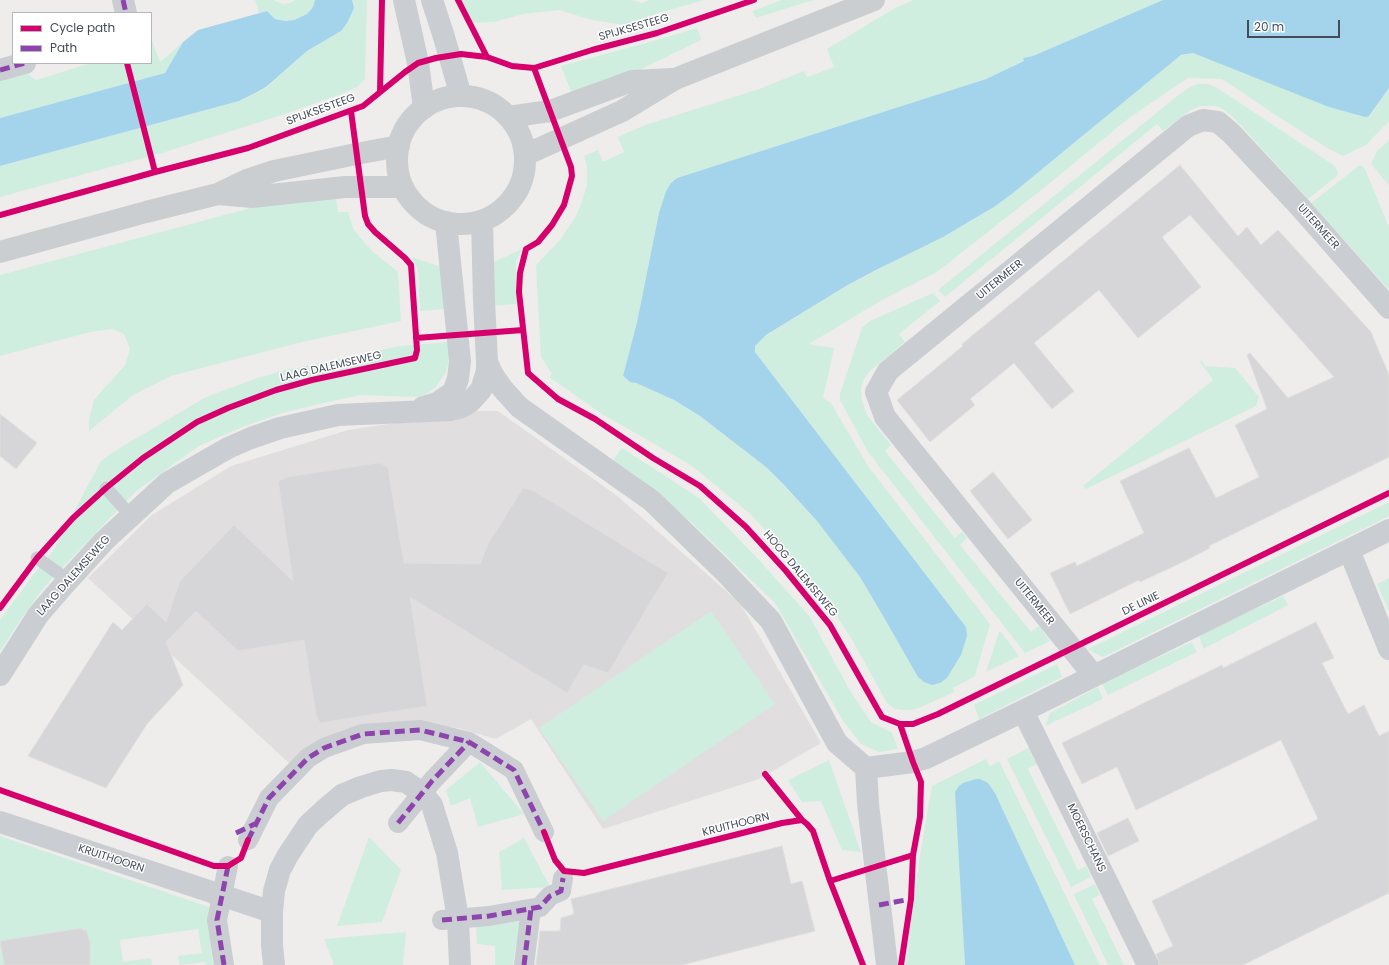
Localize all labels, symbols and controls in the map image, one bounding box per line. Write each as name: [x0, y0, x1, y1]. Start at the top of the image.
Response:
legend: [12, 12, 152, 64]
street label: SPIJKSESTEEG: [597, 12, 671, 44]
scale bar: [1249, 12, 1342, 38]
text: 20 m: [1254, 18, 1284, 35]
text: Cycle path: [50, 19, 115, 36]
text: Path: [50, 39, 77, 56]
street label: SPIJKSESTEEG: [285, 91, 357, 129]
street label: UITERMEER: [1294, 202, 1342, 252]
street label: UITERMEER: [974, 257, 1026, 303]
street label: LAAG DALEMSEWEG: [279, 349, 383, 385]
street label: HOOG DALEMSEWEG: [760, 528, 840, 620]
street label: LAAG DALEMSEWEG: [35, 533, 113, 619]
street label: UITERMEER: [1011, 576, 1057, 628]
street label: DE LINIE: [1120, 589, 1162, 619]
street label: MOERSCHANS: [1064, 802, 1108, 874]
street label: KRUITHOORN: [701, 810, 771, 840]
street label: KRUITHOORN: [76, 842, 146, 876]

